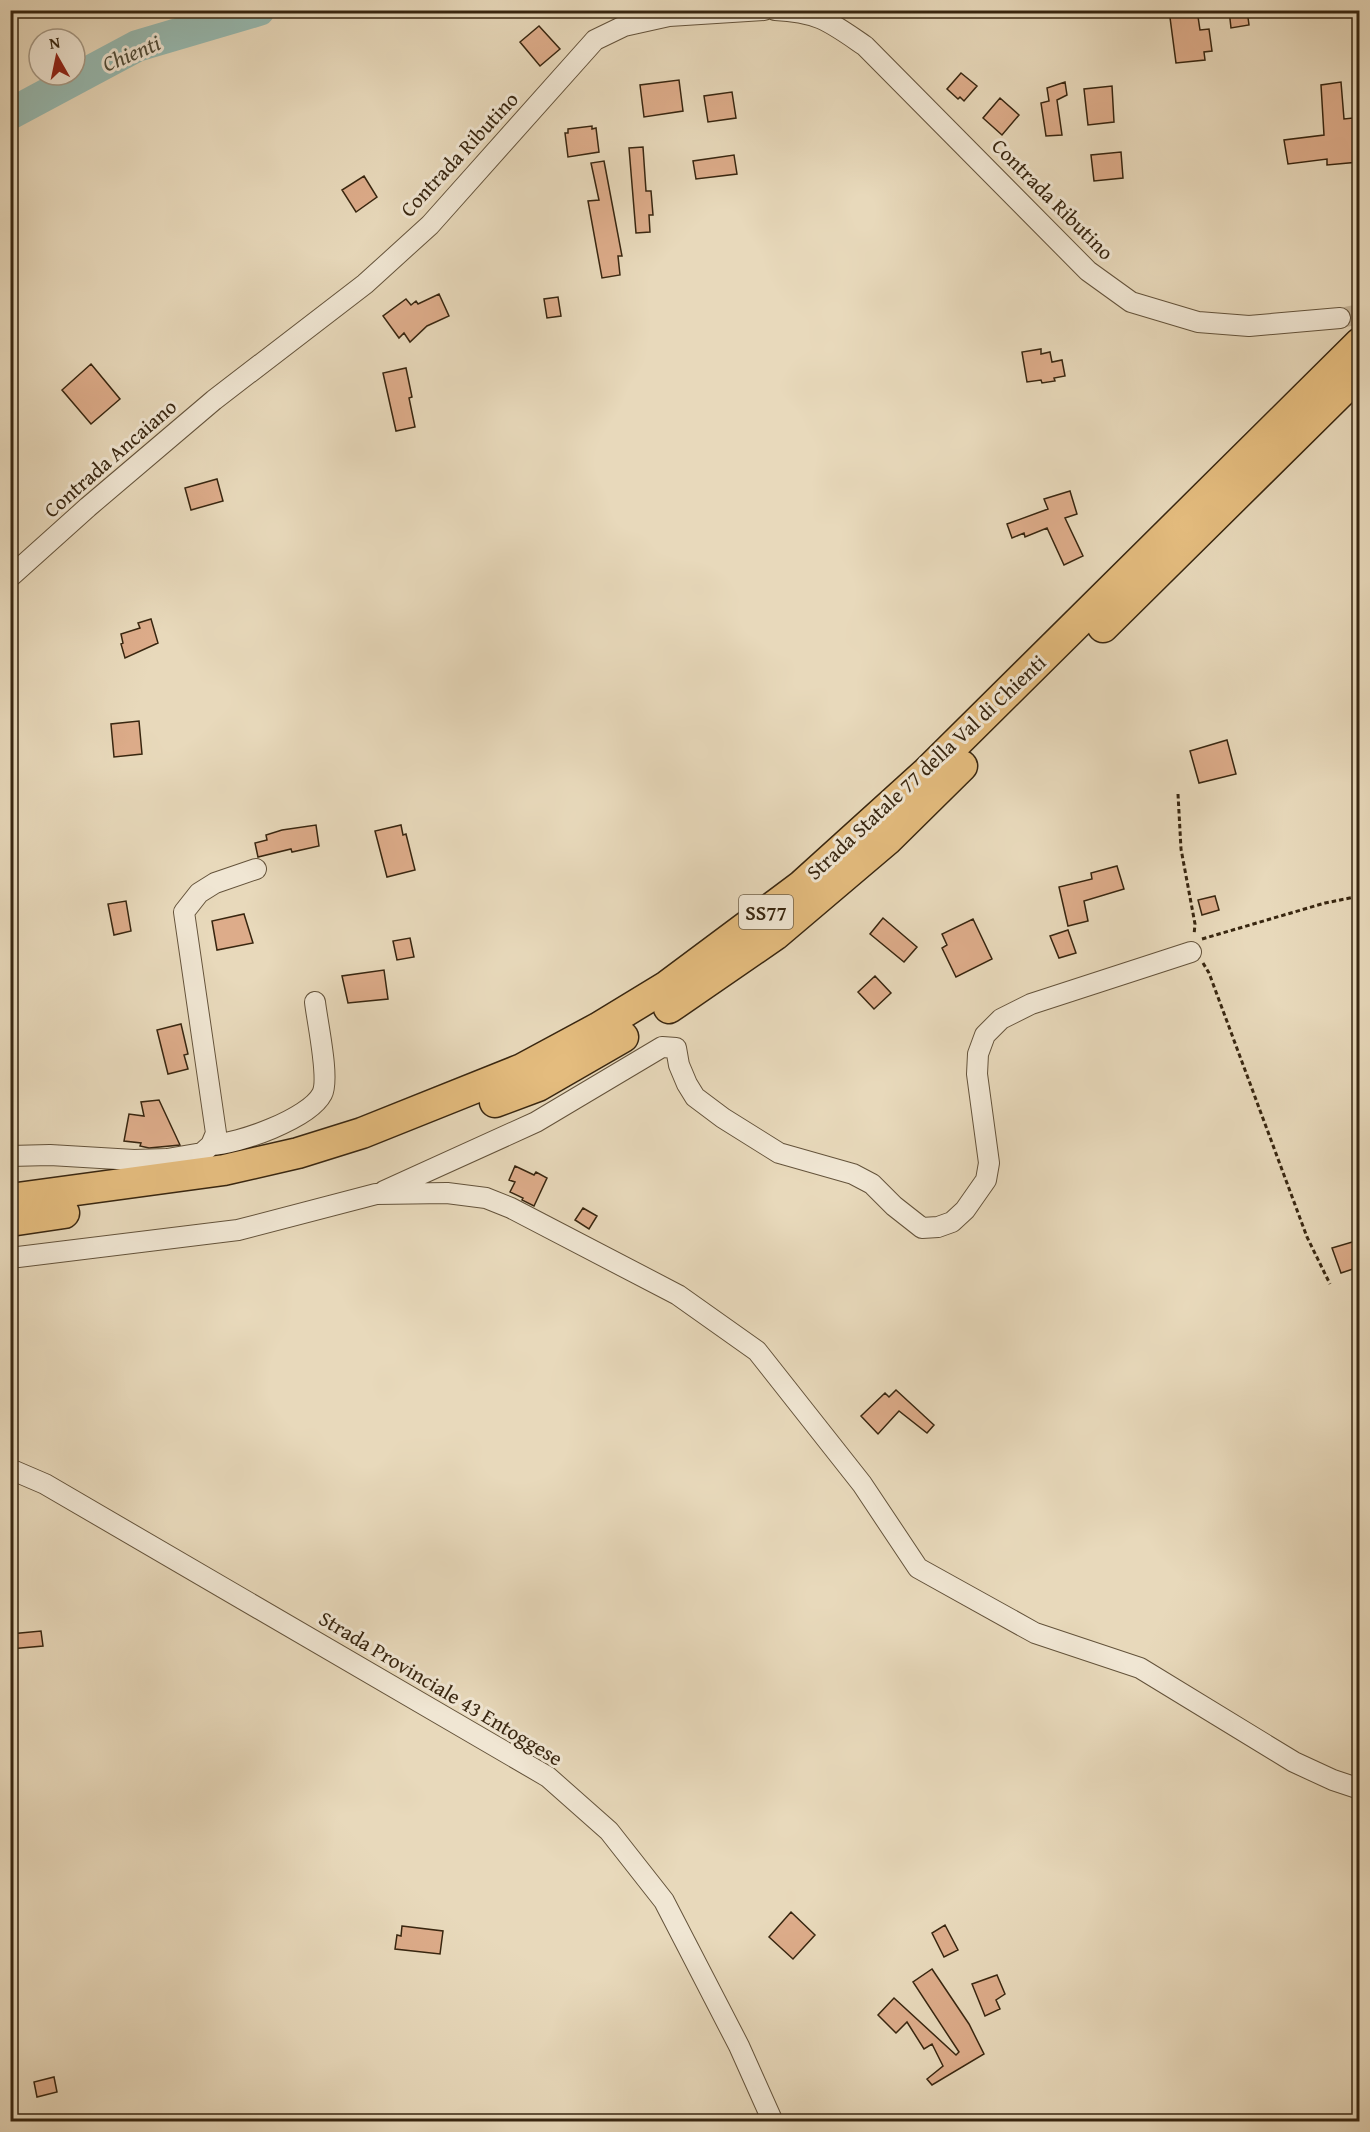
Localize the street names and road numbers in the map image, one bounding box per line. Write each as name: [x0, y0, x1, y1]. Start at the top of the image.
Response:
street label: Contrada Ributino: [393, 84, 525, 224]
street label: Contrada Ributino: [985, 131, 1121, 267]
street label: Contrada Ancaiano: [37, 391, 183, 525]
street label: Strada Statale 77 della Val di Chienti: [799, 647, 1053, 887]
road number: SS77: [739, 895, 793, 929]
street label: Strada Provinciale 43 Entoggese: [313, 1603, 569, 1773]

